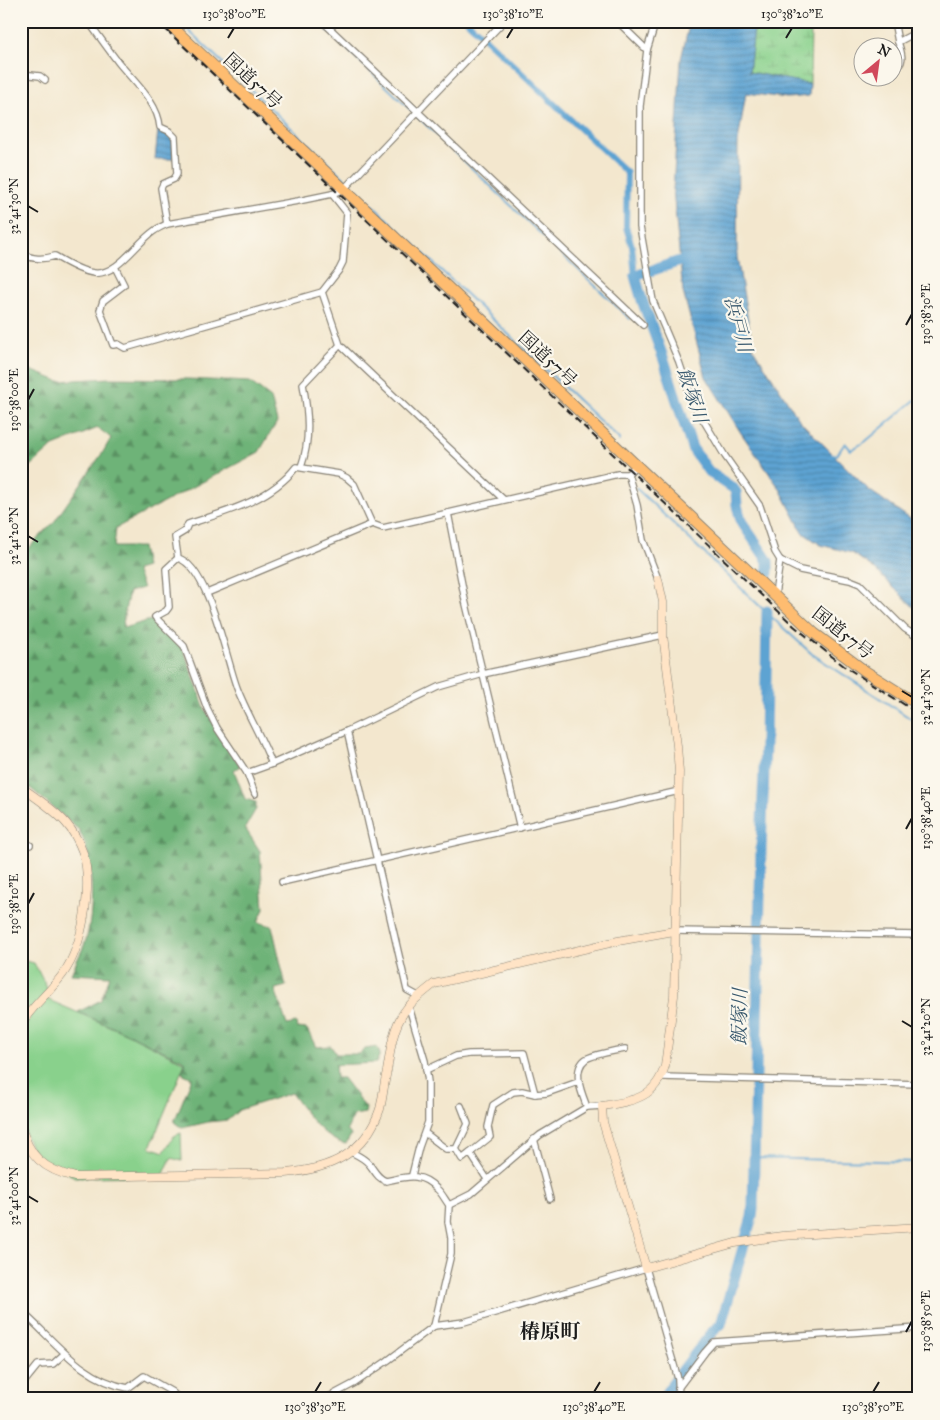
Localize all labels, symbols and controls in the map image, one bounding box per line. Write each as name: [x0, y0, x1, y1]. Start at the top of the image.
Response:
text: 130°38'00"E: [202, 7, 266, 21]
text: 130°38'10"E: [483, 7, 544, 21]
text: 130°38'20"E: [761, 7, 823, 21]
north arrow: [852, 38, 902, 88]
text: N: [875, 41, 893, 61]
street label: 国道57号: [219, 48, 287, 114]
text: 32°41'30"N: [7, 177, 21, 235]
text: 130°38'30"E: [919, 283, 933, 345]
water label: 浜戸川: [720, 294, 758, 357]
street label: 国道57号: [514, 326, 582, 392]
water label: 飯塚川: [673, 364, 713, 428]
text: 130°38'00"E: [7, 368, 21, 432]
text: 32°41'20"N: [7, 507, 21, 565]
street label: 国道57号: [808, 602, 878, 664]
text: 32°41'30"N: [919, 668, 933, 726]
text: 130°38'40"E: [919, 786, 933, 849]
text: 130°38'10"E: [7, 873, 21, 934]
water label: 飯塚川: [728, 986, 752, 1046]
text: 32°41'20"N: [919, 998, 933, 1056]
text: 32°41'00"N: [7, 1166, 21, 1226]
text: 130°38'50"E: [919, 1290, 933, 1352]
district label: 椿原町: [520, 1319, 581, 1343]
text: 130°38'30"E: [284, 1400, 346, 1414]
text: 130°38'40"E: [563, 1400, 626, 1414]
text: 130°38'50"E: [842, 1400, 904, 1414]

